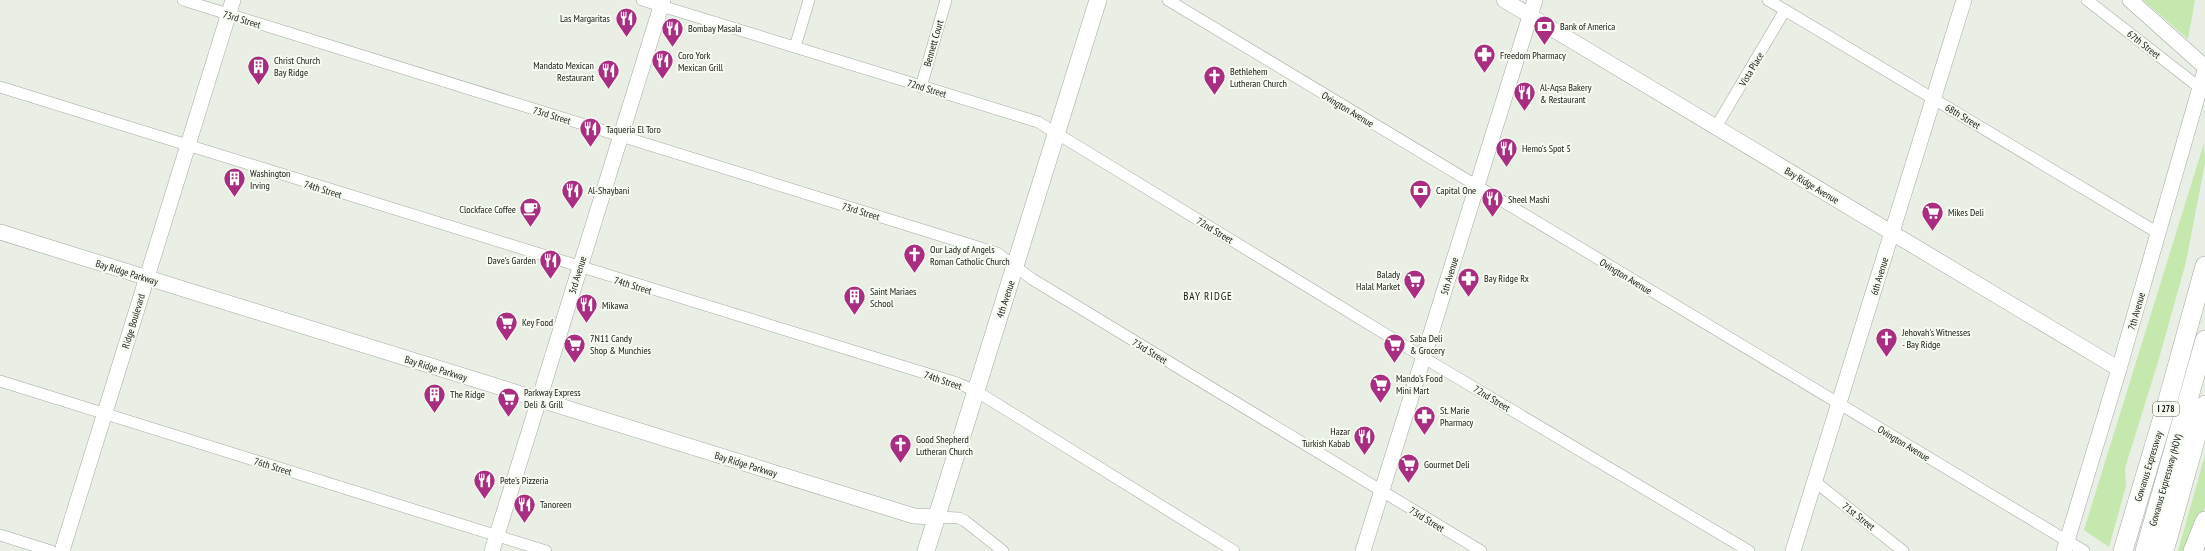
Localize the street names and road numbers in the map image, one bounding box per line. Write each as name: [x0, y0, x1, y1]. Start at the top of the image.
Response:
street label: 73rd Street: [221, 8, 263, 31]
street label: Bennett Court: [921, 18, 946, 68]
street label: 67th Street: [2124, 27, 2163, 62]
street label: Vista Place: [1736, 50, 1767, 90]
street label: 72nd Street: [906, 76, 948, 101]
street label: Ovington Avenue: [1319, 89, 1376, 130]
street label: 68th Street: [1943, 101, 1983, 132]
street label: 73rd Street: [531, 104, 573, 127]
street label: Bay Ridge Avenue: [1782, 164, 1841, 207]
street label: 74th Street: [302, 178, 344, 201]
street label: 73rd Street: [840, 200, 882, 223]
street label: 72nd Street: [1194, 214, 1236, 247]
street label: 3rd Avenue: [566, 255, 589, 296]
street label: 5th Avenue: [1438, 256, 1461, 297]
street label: Ovington Avenue: [1597, 256, 1654, 297]
street label: 6th Avenue: [1868, 256, 1891, 297]
street label: Bay Ridge Parkway: [94, 257, 160, 288]
street label: 74th Street: [612, 274, 654, 297]
street label: 4th Avenue: [993, 279, 1018, 320]
street label: 7th Avenue: [2125, 291, 2148, 332]
street label: Ridge Boulevard: [119, 292, 148, 350]
street label: 73rd Street: [1130, 336, 1170, 367]
street label: Bay Ridge Parkway: [403, 353, 469, 384]
street label: 74th Street: [922, 368, 964, 393]
street label: 72nd Street: [1471, 382, 1513, 415]
road number: I 278: [2153, 402, 2179, 416]
street label: Ovington Avenue: [1875, 423, 1932, 464]
street label: Gowanus Expressway: [2132, 429, 2165, 503]
street label: Gowanus Expressway (HOV): [2146, 432, 2185, 528]
street label: Bay Ridge Parkway: [713, 449, 779, 480]
street label: 76th Street: [252, 455, 294, 478]
street label: 71st Street: [1840, 500, 1878, 533]
street label: 73rd Street: [1407, 504, 1447, 535]

